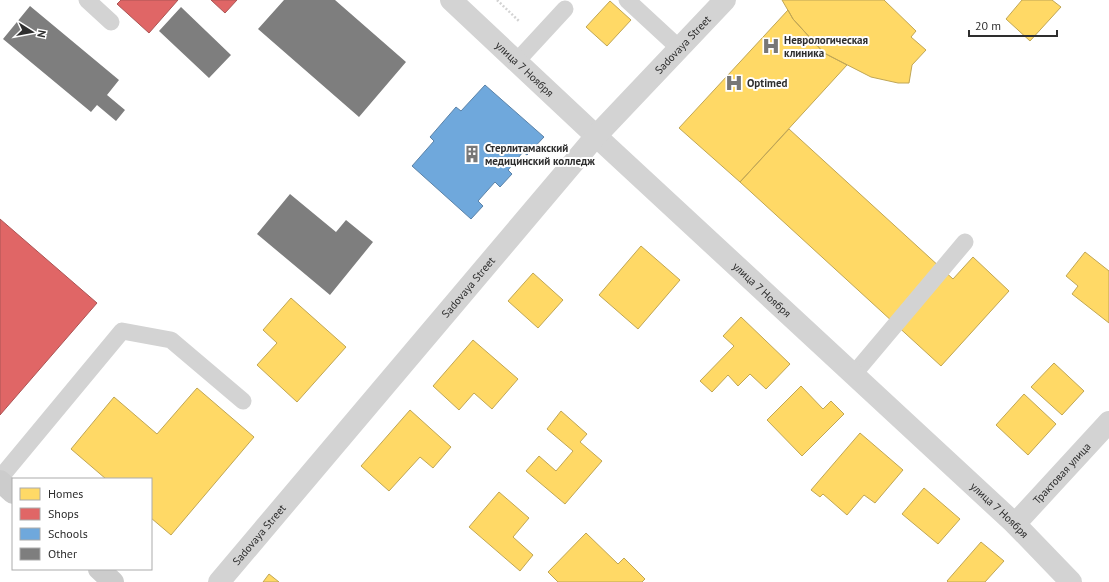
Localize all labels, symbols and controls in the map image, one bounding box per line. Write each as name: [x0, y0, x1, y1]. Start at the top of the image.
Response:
north arrow: [12, 12, 52, 52]
street label: Sadovaya Street: [652, 12, 714, 77]
scale bar: [969, 12, 1057, 38]
text: 20 m: [975, 18, 1001, 33]
text: N: [34, 29, 49, 39]
place label: Неврологическая клиника: [784, 33, 868, 60]
hospital icon: Неврологическая клиника: [761, 36, 781, 56]
street label: улица 7 Ноября: [493, 38, 557, 100]
hospital icon: Optimed: [724, 73, 744, 93]
place label: Optimed: [747, 76, 788, 90]
place label: Стерлитамакский медицинский колледж: [485, 141, 595, 168]
building icon: Стерлитамакский медицинский колледж: [462, 144, 482, 164]
street label: Sadovaya Street: [438, 254, 498, 321]
street label: улица 7 Ноября: [730, 259, 794, 320]
street label: Трактовая улица: [1030, 440, 1094, 507]
legend: [12, 478, 152, 570]
street label: улица 7 Ноября: [967, 479, 1032, 541]
text: Homes: [48, 486, 83, 501]
street label: Sadovaya Street: [229, 501, 289, 568]
text: Shops: [48, 506, 79, 521]
text: Schools: [48, 526, 88, 541]
text: Other: [48, 546, 77, 561]

